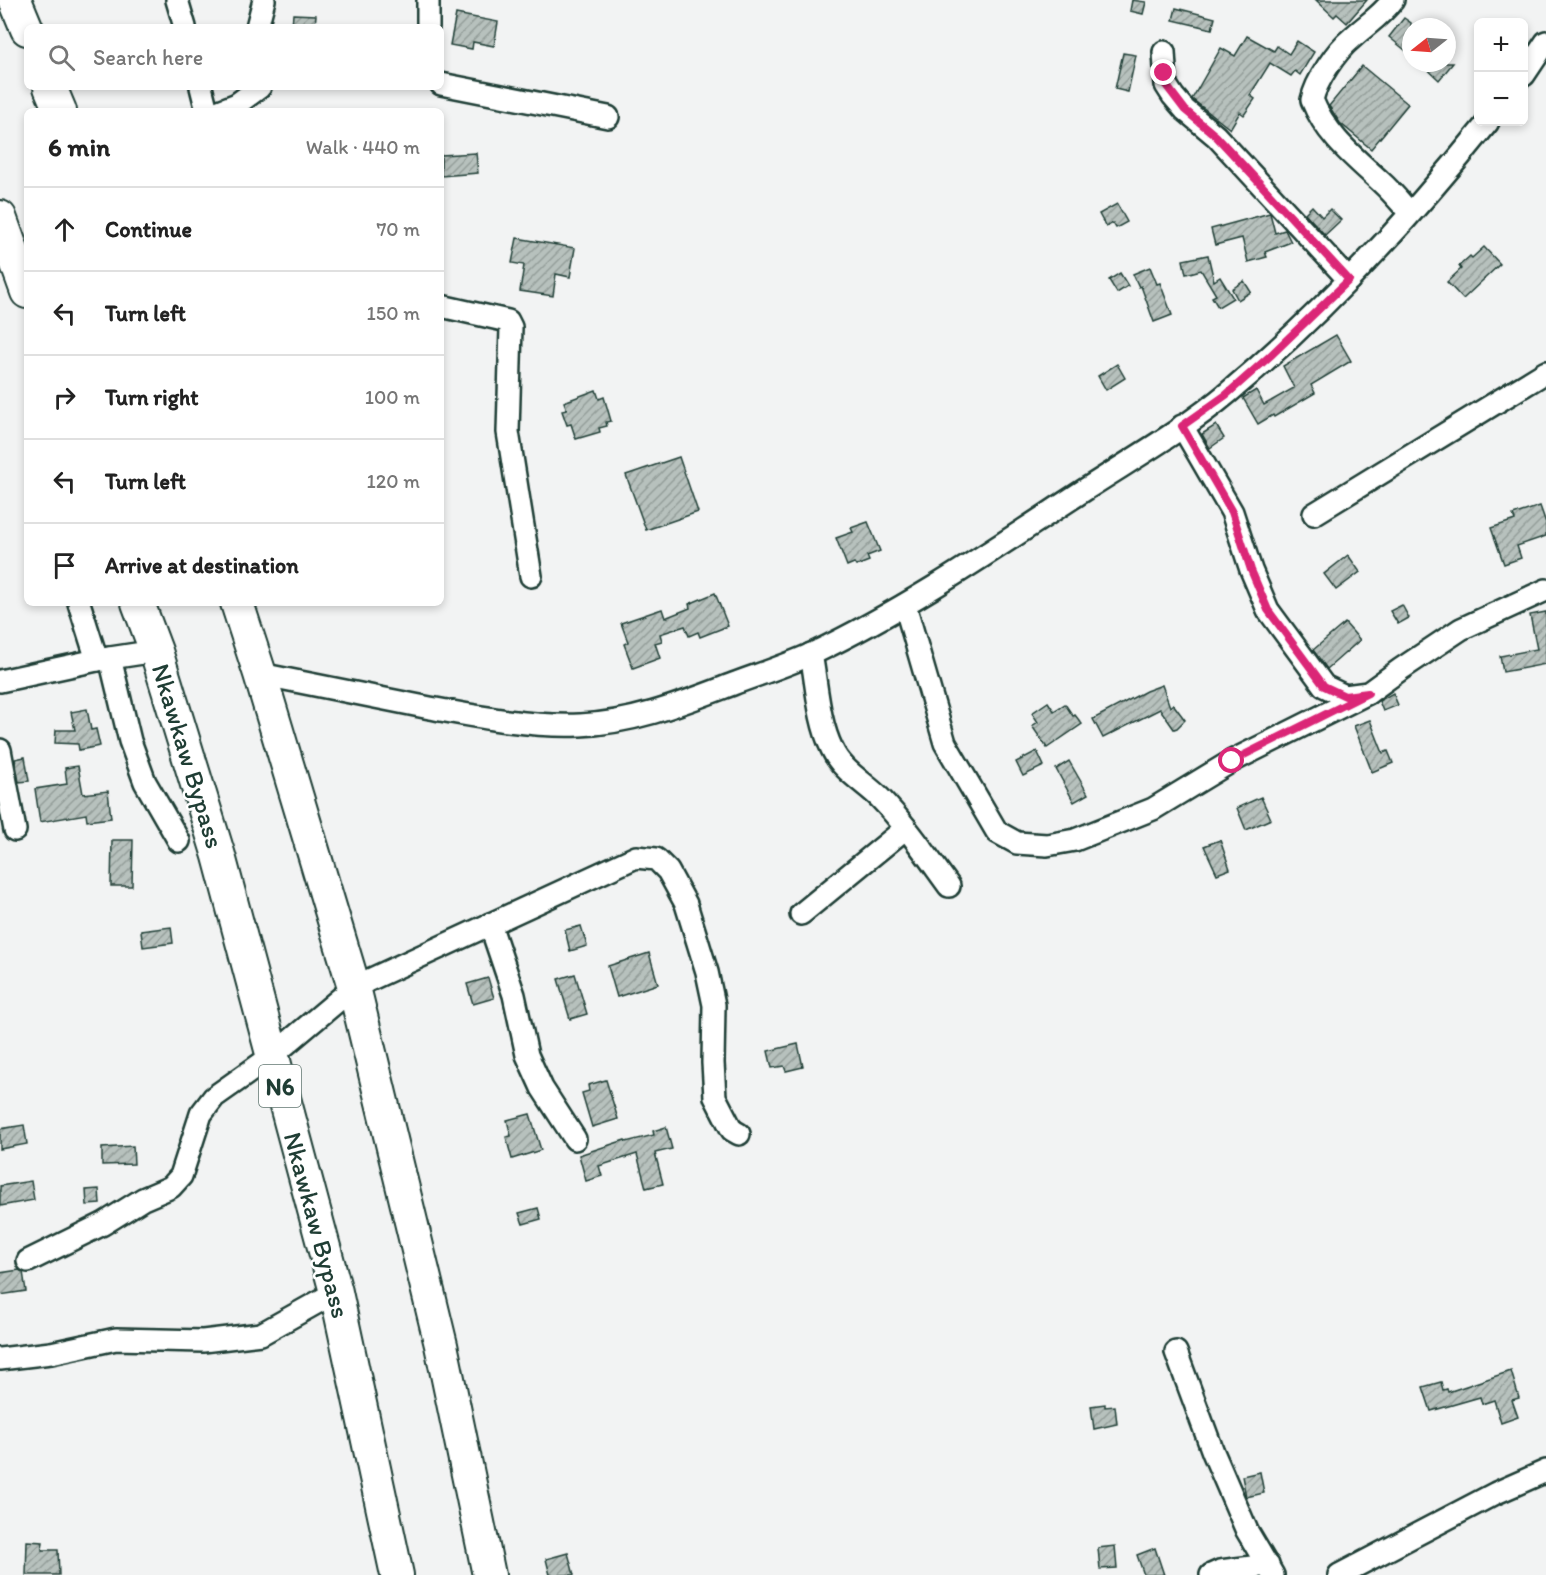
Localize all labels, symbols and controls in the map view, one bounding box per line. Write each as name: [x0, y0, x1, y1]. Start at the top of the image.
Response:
north arrow: [1402, 18, 1456, 72]
map controls: [1474, 18, 1528, 126]
button: +: [1474, 18, 1528, 72]
search box: [24, 24, 444, 90]
icon: search: [45, 41, 78, 74]
text: Search here: [93, 44, 203, 71]
route end: [1150, 59, 1176, 85]
button: −: [1474, 72, 1528, 126]
text: 6 min: [48, 131, 110, 163]
text: Walk · 440 m: [306, 135, 420, 159]
icon: ahead: [48, 213, 81, 246]
text: Continue: [105, 216, 192, 243]
text: 70 m: [376, 217, 420, 241]
icon: left: [48, 297, 81, 330]
text: Turn left: [105, 300, 186, 327]
text: 150 m: [367, 301, 420, 325]
icon: right: [48, 381, 81, 414]
text: Turn right: [105, 384, 199, 411]
text: 100 m: [365, 385, 420, 409]
icon: left: [48, 465, 81, 498]
text: Turn left: [105, 468, 186, 495]
text: 120 m: [367, 469, 420, 493]
icon: arrive: [48, 549, 81, 582]
text: Arrive at destination: [105, 552, 299, 579]
street label: Nkawkaw Bypass: [145, 660, 231, 852]
route start: [1218, 747, 1244, 773]
road number: N6: [259, 1065, 301, 1107]
street label: Nkawkaw Bypass: [277, 1128, 357, 1322]

